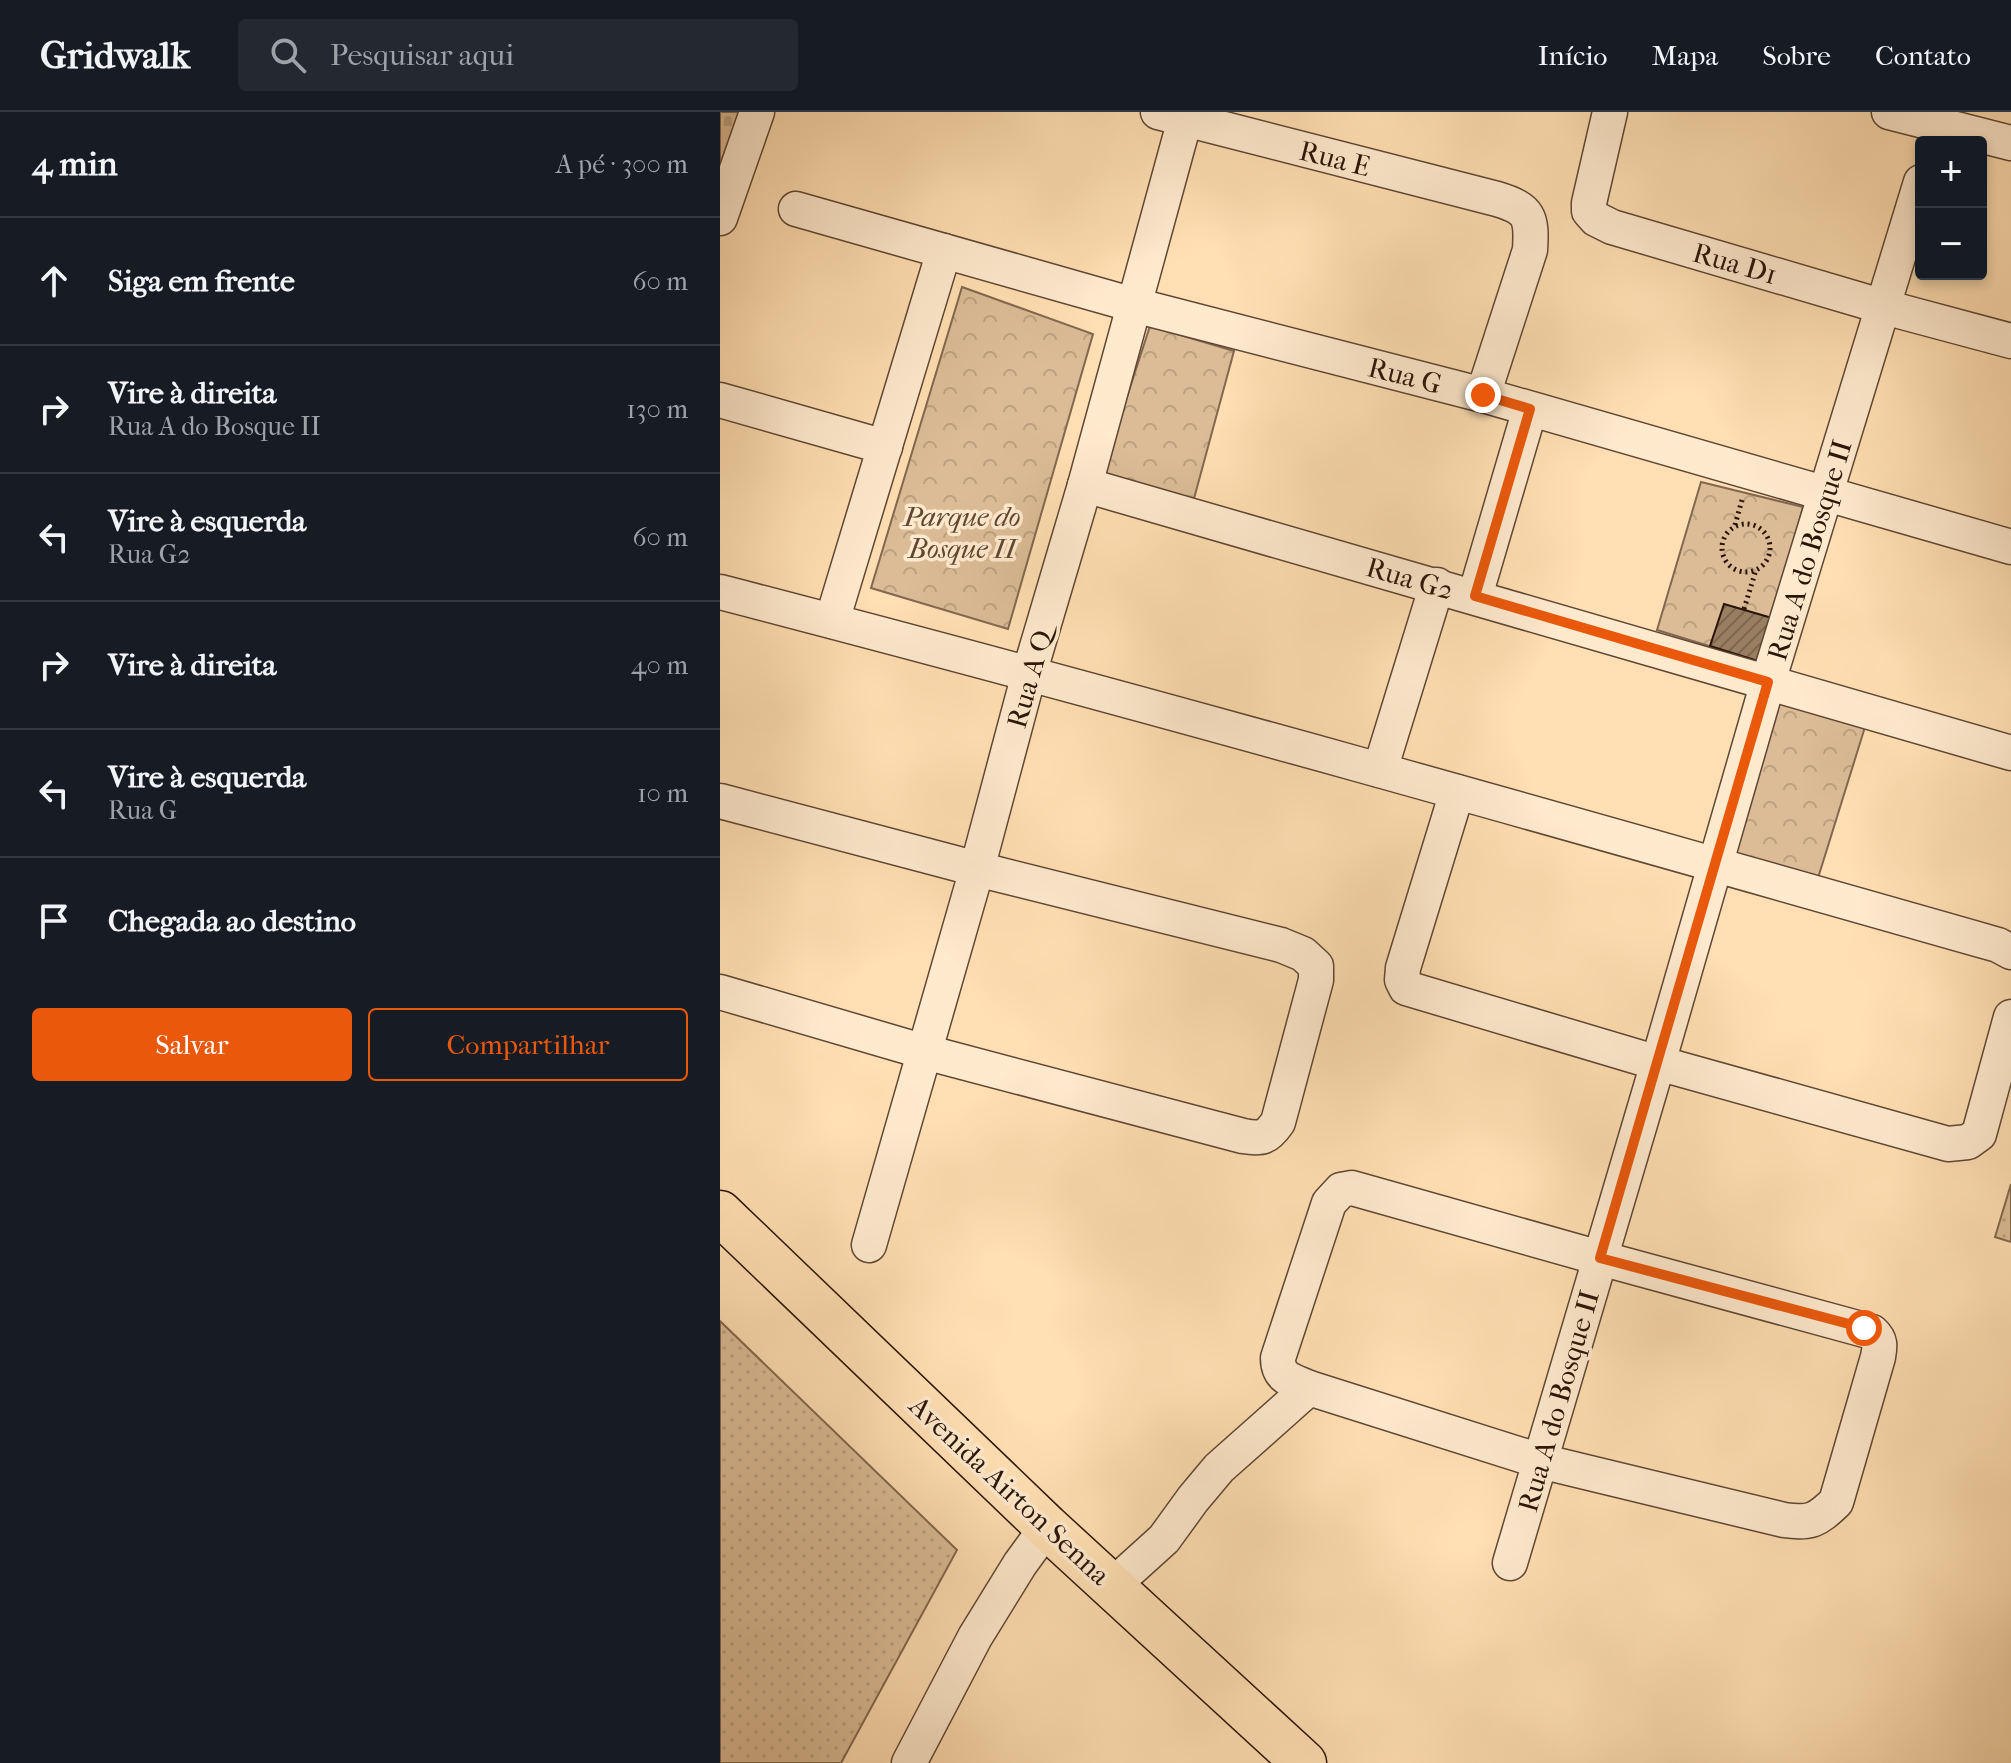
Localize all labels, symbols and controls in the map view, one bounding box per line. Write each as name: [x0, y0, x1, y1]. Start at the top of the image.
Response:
search box: [238, 19, 798, 91]
text: Gridwalk: [40, 33, 190, 78]
icon: search: [266, 33, 310, 77]
text: Pesquisar aqui: [330, 38, 514, 73]
text: Início: [1538, 39, 1608, 72]
text: Mapa: [1652, 39, 1718, 72]
text: Sobre: [1762, 39, 1831, 72]
text: Contato: [1875, 39, 1971, 72]
street label: Rua E: [1296, 134, 1374, 183]
map controls: [1915, 136, 1987, 280]
button: +: [1915, 136, 1987, 208]
text: 4 min: [32, 144, 117, 184]
text: A pé · 300 m: [556, 149, 688, 180]
button: −: [1915, 208, 1987, 280]
street label: Rua D1: [1689, 236, 1781, 291]
icon: ahead: [32, 259, 76, 303]
text: Siga em frente: [108, 264, 295, 299]
text: 60 m: [632, 266, 688, 297]
street label: Rua G: [1365, 350, 1445, 401]
text: Vire à direita: [108, 376, 276, 411]
route end: [1465, 377, 1501, 413]
icon: right: [32, 387, 76, 431]
text: 130 m: [627, 394, 688, 425]
text: Rua A do Bosque II: [108, 411, 321, 442]
street label: Rua A do Bosque II: [1760, 436, 1859, 664]
park label: Parque do Bosque II: [901, 500, 1021, 565]
text: Vire à esquerda: [108, 504, 306, 539]
icon: left: [32, 515, 76, 559]
text: 60 m: [632, 522, 688, 553]
text: Rua G2: [108, 539, 191, 570]
street label: Rua G2: [1363, 550, 1457, 607]
street label: Rua A Q: [1000, 617, 1062, 732]
icon: right: [32, 643, 76, 687]
text: Vire à direita: [108, 648, 276, 683]
text: 40 m: [631, 650, 688, 681]
text: Vire à esquerda: [108, 760, 306, 795]
icon: left: [32, 771, 76, 815]
text: 10 m: [637, 778, 688, 809]
text: Rua G: [108, 795, 177, 826]
icon: arrive: [32, 899, 76, 943]
text: Chegada ao destino: [108, 904, 356, 939]
button: Salvar: [32, 1008, 352, 1081]
button: Compartilhar: [368, 1008, 688, 1081]
street label: Rua A do Bosque II: [1511, 1286, 1606, 1516]
route start: [1846, 1310, 1882, 1346]
street label: Avenida Airton Senna: [902, 1388, 1117, 1592]

